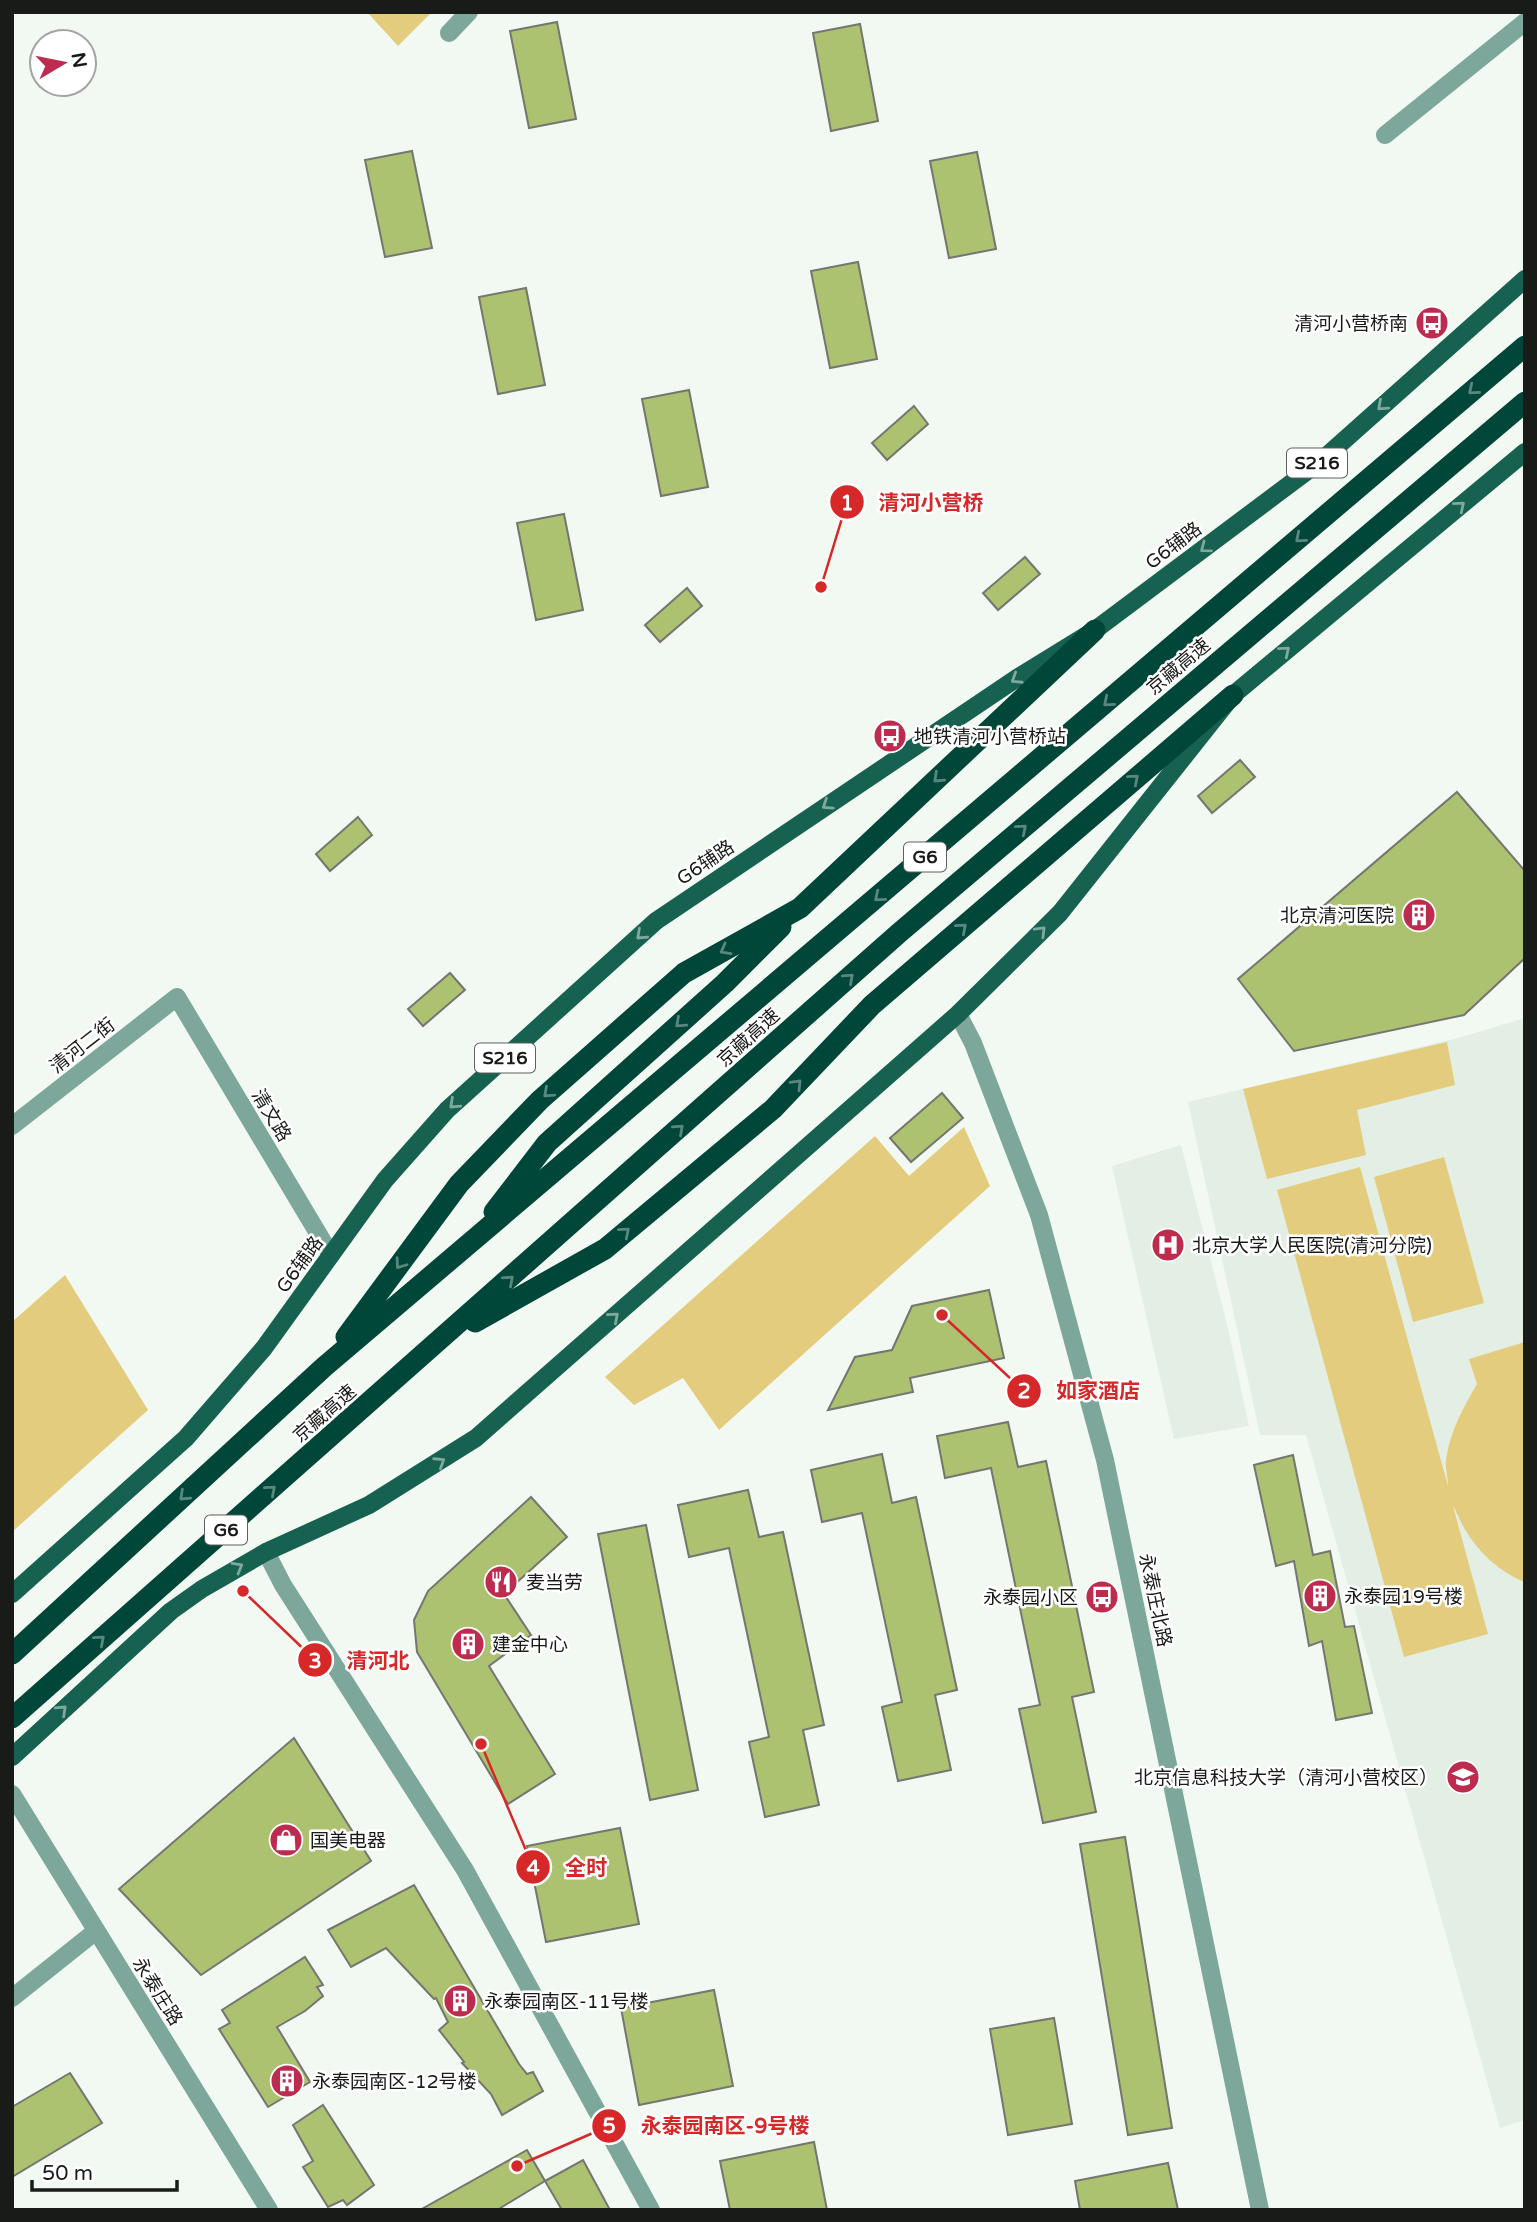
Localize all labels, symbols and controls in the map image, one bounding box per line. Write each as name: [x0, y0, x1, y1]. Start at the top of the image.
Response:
north arrow: [28, 28, 98, 98]
text: N: [67, 51, 91, 70]
bus stop icon: 清河小营桥南: [1413, 304, 1451, 342]
place label: 清河小营桥南: [1294, 313, 1408, 335]
one-way arrow: [1468, 382, 1481, 394]
one-way arrow: [1377, 398, 1390, 410]
road number: S216: [1287, 448, 1347, 477]
callout: 清河小营桥: [829, 481, 997, 523]
text: 1: [840, 491, 854, 516]
text: 清河小营桥: [879, 491, 984, 516]
one-way arrow: [1452, 502, 1465, 514]
street label: G6辅路: [1141, 518, 1206, 574]
one-way arrow: [1295, 530, 1308, 542]
one-way arrow: [1200, 539, 1212, 552]
street label: 京藏高速: [1142, 634, 1215, 700]
one-way arrow: [1277, 647, 1290, 659]
one-way arrow: [1011, 670, 1024, 683]
one-way arrow: [1103, 693, 1116, 706]
bus stop icon: 地铁清河小营桥站: [871, 717, 909, 755]
place label: 地铁清河小营桥站: [914, 726, 1066, 748]
one-way arrow: [933, 769, 946, 782]
one-way arrow: [1126, 775, 1139, 787]
one-way arrow: [822, 797, 835, 810]
one-way arrow: [1013, 825, 1026, 837]
street label: G6辅路: [673, 836, 738, 890]
road number: G6: [904, 842, 946, 872]
one-way arrow: [874, 889, 887, 901]
building icon: 北京清河医院: [1400, 896, 1438, 934]
place label: 北京清河医院: [1280, 905, 1394, 927]
one-way arrow: [954, 924, 967, 936]
one-way arrow: [636, 927, 649, 939]
one-way arrow: [1033, 927, 1046, 940]
one-way arrow: [719, 942, 732, 955]
one-way arrow: [841, 973, 854, 986]
street label: 京藏高速: [713, 1004, 784, 1071]
street label: 清河二街: [46, 1014, 119, 1078]
one-way arrow: [675, 1015, 688, 1028]
road number: S216: [475, 1044, 535, 1072]
one-way arrow: [788, 1079, 801, 1092]
one-way arrow: [543, 1084, 556, 1097]
street label: 清文路: [247, 1085, 295, 1146]
one-way arrow: [449, 1096, 462, 1108]
one-way arrow: [671, 1125, 684, 1137]
hospital icon: 北京大学人民医院(清河分院): [1149, 1226, 1187, 1264]
one-way arrow: [617, 1228, 629, 1241]
street label: G6辅路: [272, 1232, 328, 1297]
place label: 北京大学人民医院(清河分院): [1192, 1235, 1432, 1257]
one-way arrow: [396, 1256, 408, 1269]
one-way arrow: [501, 1276, 514, 1288]
one-way arrow: [606, 1313, 619, 1325]
callout: 如家酒店: [1007, 1370, 1154, 1412]
text: 2: [1017, 1379, 1031, 1404]
text: 如家酒店: [1056, 1379, 1140, 1404]
street label: 京藏高速: [289, 1381, 361, 1447]
one-way arrow: [432, 1458, 445, 1471]
one-way arrow: [263, 1486, 276, 1498]
one-way arrow: [179, 1488, 192, 1500]
road number: G6: [205, 1516, 247, 1545]
street label: 永泰庄北路: [1134, 1551, 1176, 1649]
one-way arrow: [231, 1563, 244, 1576]
restaurant icon: 麦当劳: [482, 1563, 520, 1601]
place label: 麦当劳: [526, 1572, 583, 1594]
building icon: 永泰园19号楼: [1301, 1577, 1339, 1615]
bus stop icon: 永泰园小区: [1083, 1578, 1121, 1616]
place label: 永泰园19号楼: [1344, 1586, 1463, 1608]
place label: 永泰园小区: [983, 1587, 1078, 1609]
building icon: 建金中心: [449, 1625, 487, 1663]
place label: 建金中心: [492, 1634, 568, 1656]
one-way arrow: [92, 1636, 105, 1648]
callout: 清河北: [298, 1639, 424, 1681]
text: 3: [308, 1649, 322, 1674]
text: 清河北: [347, 1649, 410, 1674]
one-way arrow: [54, 1706, 67, 1719]
school or university icon: 北京信息科技大学（清河小营校区）: [1444, 1758, 1482, 1796]
place label: 北京信息科技大学（清河小营校区）: [1134, 1767, 1438, 1789]
shop icon: 国美电器: [267, 1821, 305, 1859]
place label: 国美电器: [310, 1830, 386, 1852]
callout: 全时: [516, 1846, 621, 1888]
text: 4: [526, 1856, 540, 1881]
text: 全时: [565, 1856, 607, 1881]
street label: 永泰庄路: [128, 1953, 187, 2030]
building icon: 永泰园南区-11号楼: [441, 1982, 479, 2020]
place label: 永泰园南区-11号楼: [484, 1991, 649, 2013]
building icon: 永泰园南区-12号楼: [268, 2062, 306, 2100]
place label: 永泰园南区-12号楼: [312, 2071, 477, 2093]
callout: 永泰园南区-9号楼: [592, 2105, 824, 2147]
text: 5: [602, 2114, 616, 2139]
text: 永泰园南区-9号楼: [641, 2114, 809, 2139]
scale bar: [32, 2148, 177, 2192]
text: 50 m: [42, 2161, 93, 2186]

